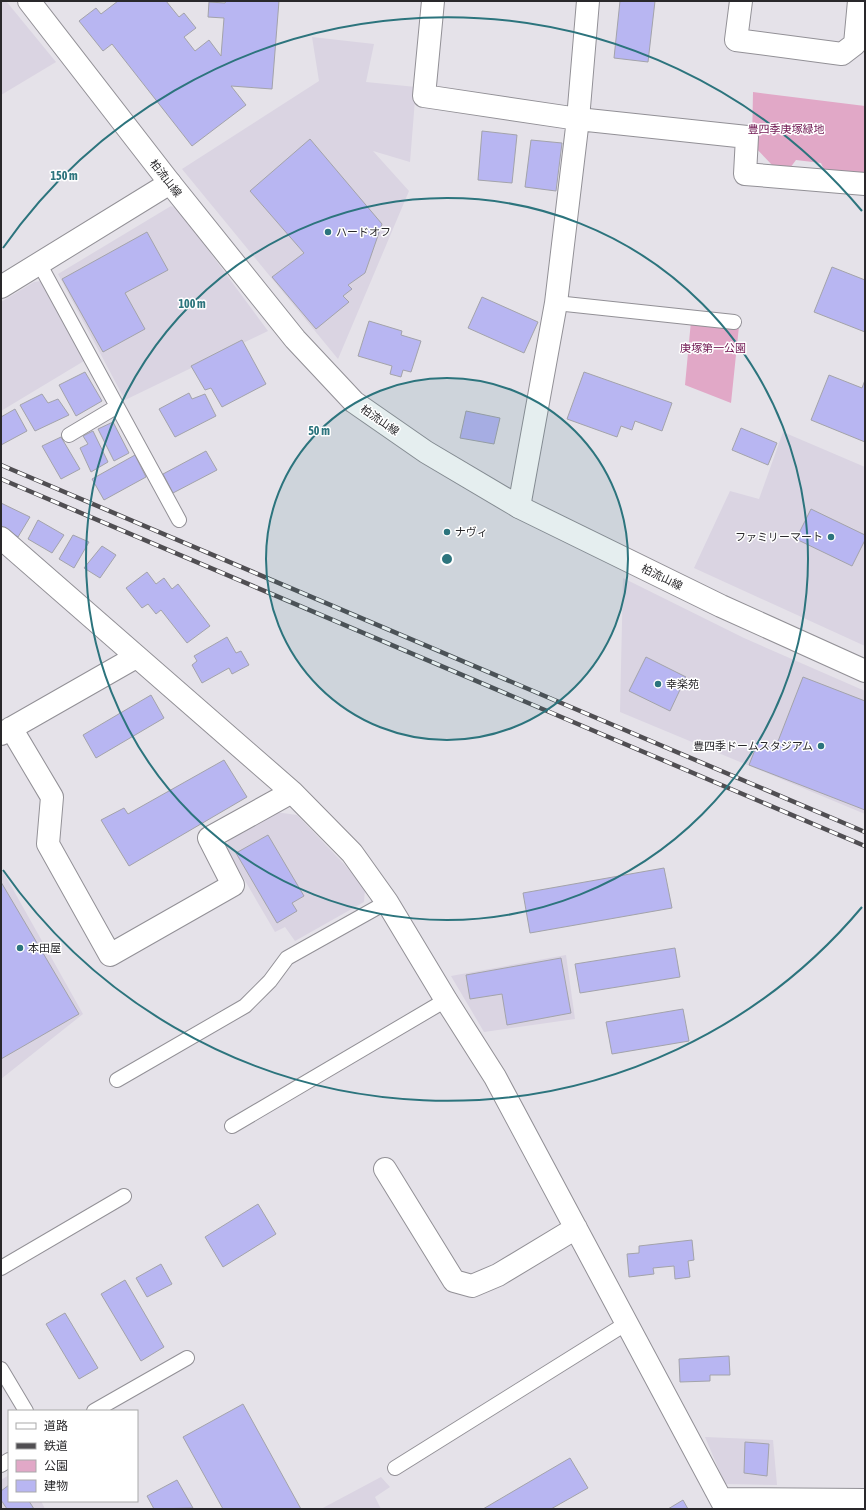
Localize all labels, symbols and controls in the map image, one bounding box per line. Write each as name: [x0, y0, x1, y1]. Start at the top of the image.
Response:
park label: 豊四季庚塚緑地: [748, 123, 825, 135]
street label: 柏流山線: [148, 157, 184, 199]
text: 150 m: [50, 169, 78, 183]
place label: ハードオフ: [336, 226, 391, 238]
marker: ハードオフ: [323, 227, 333, 237]
text: 100 m: [178, 297, 206, 311]
park label: 庚塚第一公園: [680, 342, 746, 354]
street label: 柏流山線: [359, 402, 401, 438]
text: 50 m: [308, 424, 330, 438]
place label: ナヴィ: [455, 526, 488, 538]
marker: ナヴィ: [442, 527, 452, 537]
place label: ファミリーマート: [735, 531, 823, 543]
marker: ファミリーマート: [826, 532, 836, 542]
centre of rings: [440, 552, 454, 566]
street label: 柏流山線: [640, 562, 684, 592]
place label: 幸楽苑: [666, 678, 699, 690]
marker: 幸楽苑: [653, 679, 663, 689]
place label: 豊四季ドームスタジアム: [693, 740, 813, 752]
marker: 豊四季ドームスタジアム: [816, 741, 826, 751]
place label: 本田屋: [28, 942, 61, 954]
marker: 本田屋: [15, 943, 25, 953]
legend: [8, 1410, 138, 1502]
text: 道路: [44, 1419, 68, 1433]
text: 鉄道: [44, 1439, 68, 1453]
text: 公園: [44, 1459, 68, 1473]
text: 建物: [44, 1479, 68, 1493]

